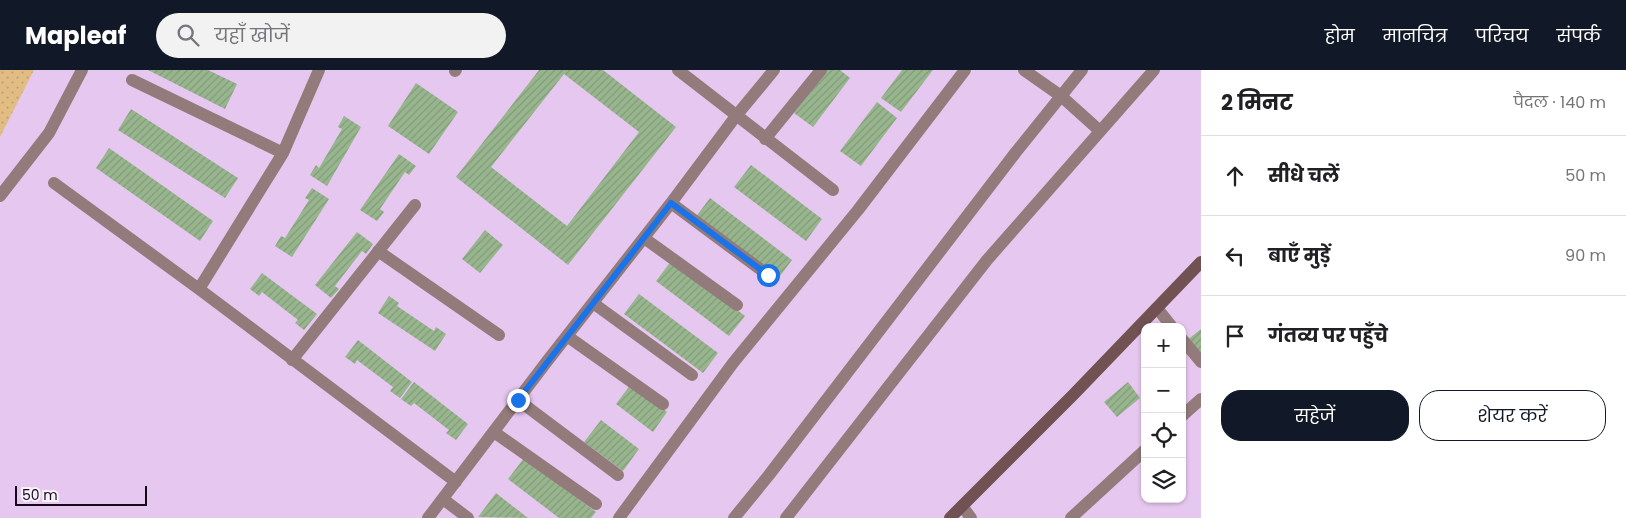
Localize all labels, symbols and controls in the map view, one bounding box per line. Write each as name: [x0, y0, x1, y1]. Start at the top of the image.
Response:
search box: [156, 13, 506, 58]
text: Mapleaf: [25, 19, 126, 52]
icon: search: [174, 21, 202, 49]
text: यहाँ खोजें: [214, 22, 290, 49]
text: होम: [1325, 23, 1355, 48]
text: मानचित्र: [1383, 23, 1447, 48]
text: परिचय: [1475, 23, 1529, 48]
text: संपर्क: [1557, 23, 1601, 48]
text: 2 मिनट: [1221, 88, 1293, 117]
text: पैदल · 140 m: [1513, 91, 1606, 114]
icon: ahead: [1221, 162, 1249, 190]
text: सीधे चलें: [1268, 162, 1339, 189]
text: 50 m: [1565, 164, 1606, 187]
icon: left: [1221, 242, 1249, 270]
text: बाएँ मुड़ें: [1268, 242, 1330, 269]
text: 90 m: [1565, 244, 1606, 267]
route start: [757, 264, 780, 287]
icon: arrive: [1221, 322, 1249, 350]
text: गंतव्य पर पहुँचे: [1268, 322, 1388, 349]
map controls: [1141, 323, 1186, 503]
button: +: [1141, 323, 1186, 368]
button: −: [1141, 368, 1186, 413]
route end: [507, 389, 530, 412]
button: सहेजें: [1221, 390, 1409, 441]
button: शेयर करें: [1419, 390, 1606, 441]
button: locate: [1141, 413, 1186, 458]
button: layers: [1141, 458, 1186, 503]
scale bar: [15, 483, 148, 506]
text: 50 m: [22, 485, 58, 505]

